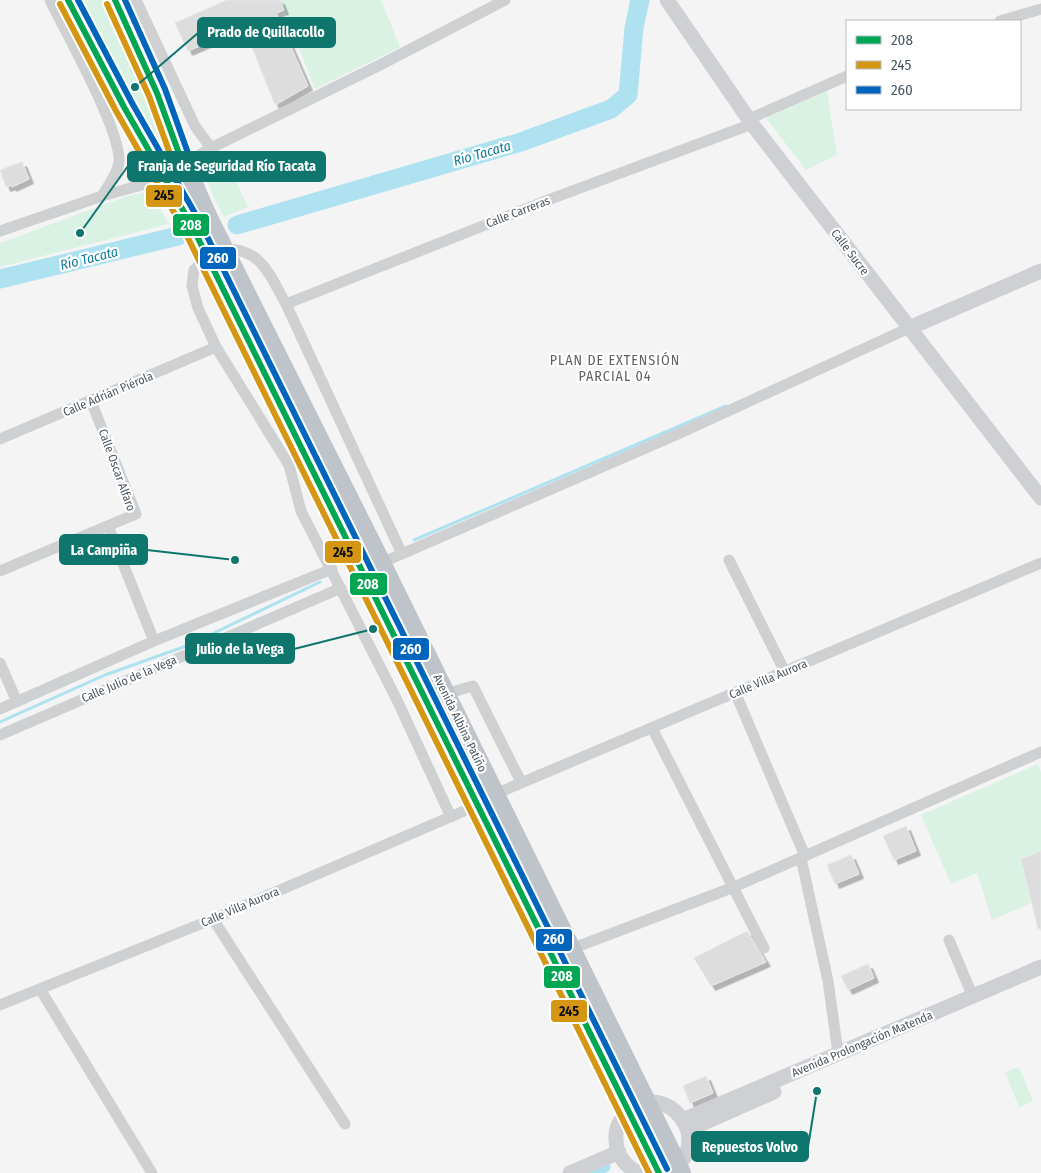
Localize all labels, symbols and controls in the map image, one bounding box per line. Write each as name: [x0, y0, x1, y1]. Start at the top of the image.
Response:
callout: Prado de Quillacollo: [198, 18, 335, 47]
legend: [846, 20, 1021, 110]
text: Prado de Quillacollo: [207, 24, 325, 41]
text: 208: [891, 31, 913, 49]
text: 245: [891, 56, 911, 74]
text: 260: [891, 81, 913, 99]
water label: Río Tacata: [451, 137, 513, 170]
callout: Franja de Seguridad Río Tacata: [128, 152, 325, 181]
text: Franja de Seguridad Río Tacata: [138, 158, 316, 175]
line badge: 245: [145, 184, 183, 208]
text: 245: [153, 187, 174, 204]
street label: Calle Carreras: [484, 193, 552, 231]
line badge: 208: [172, 213, 210, 237]
text: 208: [179, 217, 202, 234]
street label: Calle Sucre: [828, 226, 872, 278]
water label: Río Tacata: [58, 243, 120, 274]
line badge: 260: [199, 246, 237, 270]
text: 260: [206, 250, 229, 267]
district label: PLAN DE EXTENSIÓN PARCIAL 04: [550, 351, 680, 385]
street label: Calle Adrián Piérola: [61, 369, 155, 419]
street label: Calle Oscar Alfaro: [96, 427, 138, 513]
callout: La Campiña: [60, 535, 147, 564]
line badge: 245: [324, 540, 362, 564]
text: La Campiña: [71, 542, 137, 559]
text: 245: [332, 544, 353, 561]
line badge: 208: [349, 572, 388, 596]
text: 208: [356, 576, 379, 593]
callout: Julio de la Vega: [186, 634, 294, 663]
line badge: 260: [392, 637, 430, 661]
text: Julio de la Vega: [195, 641, 284, 658]
text: 260: [399, 641, 422, 658]
street label: Calle Julio de la Vega: [79, 653, 179, 705]
street label: Calle Villa Aurora: [727, 656, 809, 702]
street label: Avenida Albina Patiño: [430, 672, 490, 774]
street label: Calle Villa Aurora: [199, 884, 281, 930]
line badge: 260: [535, 928, 573, 952]
text: 260: [542, 931, 565, 948]
line badge: 208: [543, 965, 581, 989]
text: 208: [550, 968, 573, 985]
line badge: 245: [550, 999, 588, 1023]
text: 245: [558, 1003, 579, 1020]
street label: Avenida Prolongación Matenda: [789, 1008, 935, 1080]
callout: Repuestos Volvo: [692, 1132, 808, 1161]
text: Repuestos Volvo: [702, 1139, 799, 1156]

